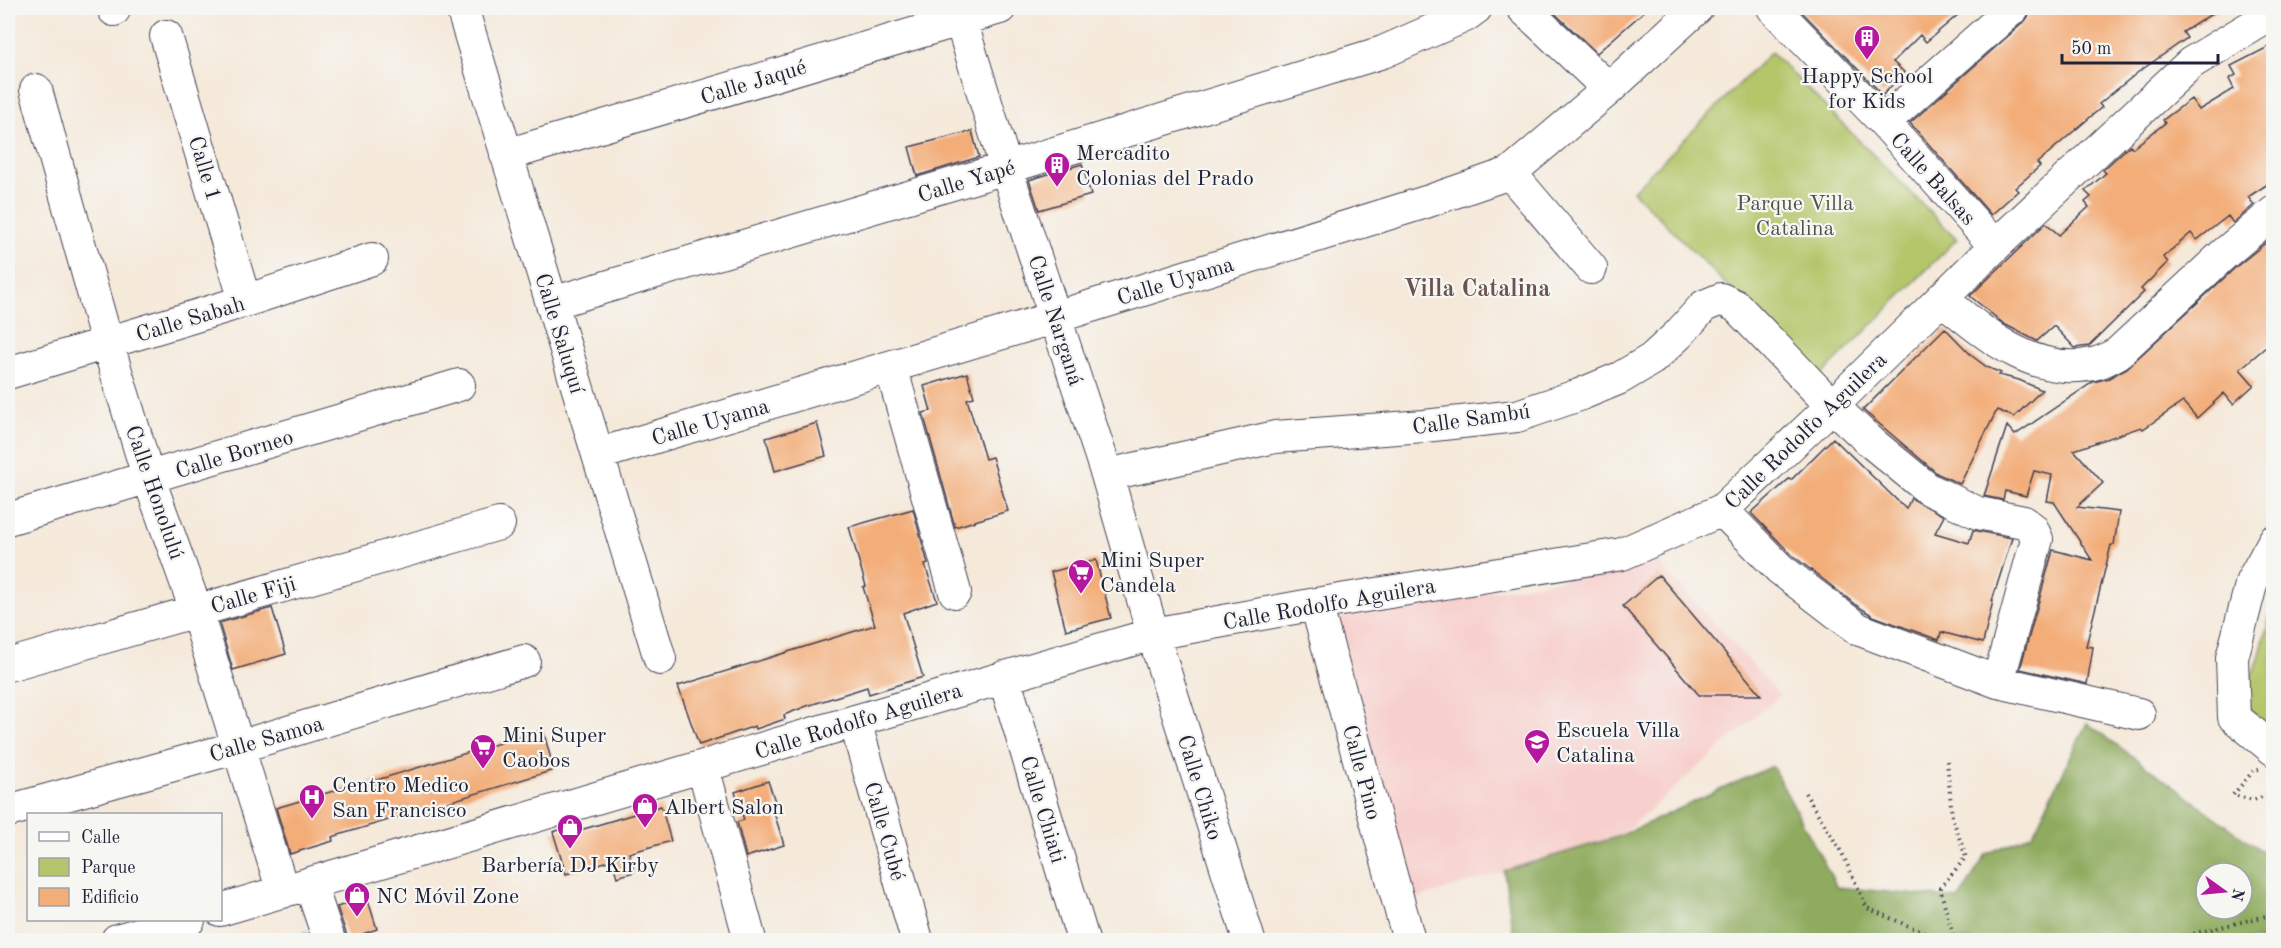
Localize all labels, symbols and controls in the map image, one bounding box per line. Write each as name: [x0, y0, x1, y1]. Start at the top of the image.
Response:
building icon: Happy School for Kids: [1852, 23, 1882, 61]
scale bar: [2062, 27, 2218, 65]
text: 50 m: [2071, 40, 2111, 58]
street label: Calle Jaqué: [698, 56, 809, 109]
place label: Happy School for Kids: [1801, 66, 1933, 113]
street label: Calle Balsas: [1886, 129, 1979, 230]
street label: Calle 1: [184, 134, 224, 204]
place label: Mercadito Colonias del Prado: [1076, 143, 1254, 190]
building icon: Mercadito Colonias del Prado: [1042, 150, 1072, 188]
street label: Calle Yapé: [915, 157, 1018, 207]
park label: Parque Villa Catalina: [1736, 193, 1854, 240]
street label: Calle Narganá: [1024, 253, 1087, 389]
street label: Calle Uyama: [1114, 254, 1237, 310]
street label: Calle Saluquí: [530, 271, 588, 397]
district label: Villa Catalina: [1404, 278, 1550, 302]
street label: Calle Sabah: [134, 293, 248, 347]
street label: Calle Rodolfo Aguilera: [1721, 349, 1892, 514]
street label: Calle Uyama: [649, 396, 772, 450]
street label: Calle Sambú: [1411, 401, 1532, 439]
street label: Calle Honolulú: [121, 423, 187, 563]
street label: Calle Borneo: [173, 427, 296, 483]
place label: Mini Super Candela: [1100, 550, 1204, 597]
supermarket icon: Mini Super Candela: [1066, 557, 1096, 595]
street label: Calle Fiji: [208, 573, 299, 619]
street label: Calle Rodolfo Aguilera: [1221, 575, 1437, 635]
street label: Calle Rodolfo Aguilera: [752, 680, 965, 764]
street label: Calle Samoa: [207, 713, 326, 767]
place label: Escuela Villa Catalina: [1556, 720, 1680, 767]
street label: Calle Pino: [1338, 723, 1384, 822]
place label: Mini Super Caobos: [502, 725, 606, 772]
school or university icon: Escuela Villa Catalina: [1522, 727, 1552, 765]
supermarket icon: Mini Super Caobos: [468, 732, 498, 770]
street label: Calle Chiko: [1173, 732, 1226, 843]
street label: Calle Chiati: [1015, 753, 1069, 866]
place label: Centro Medico San Francisco: [332, 775, 469, 822]
street label: Calle Cubé: [859, 780, 909, 883]
hospital icon: Centro Medico San Francisco: [297, 782, 327, 820]
shop icon: Albert Salon: [630, 791, 660, 829]
place label: Albert Salon: [664, 797, 784, 819]
shop icon: Barbería DJ Kirby: [555, 812, 585, 850]
legend: [27, 813, 222, 921]
text: Calle: [81, 829, 120, 847]
place label: Barbería DJ Kirby: [481, 855, 659, 877]
text: Parque: [81, 859, 136, 877]
north arrow: [2194, 861, 2254, 921]
shop icon: NC Móvil Zone: [342, 880, 372, 918]
place label: NC Móvil Zone: [376, 886, 519, 908]
text: N: [2227, 886, 2246, 903]
text: Edificio: [81, 889, 139, 907]

